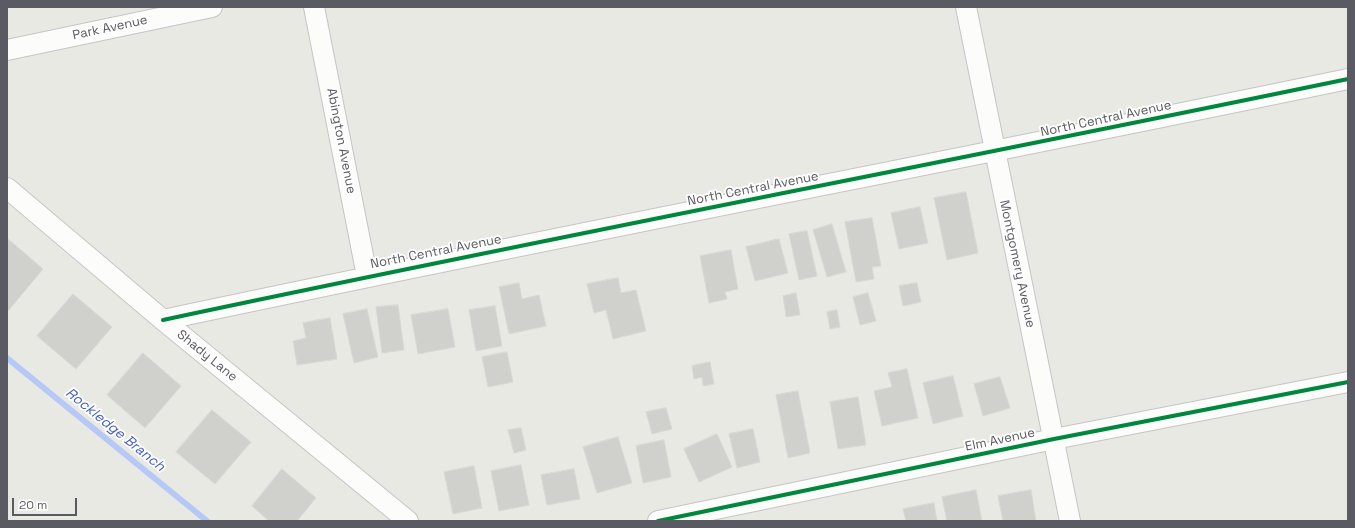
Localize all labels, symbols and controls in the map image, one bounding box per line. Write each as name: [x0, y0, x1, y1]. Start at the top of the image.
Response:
street label: Park Avenue: [71, 12, 149, 44]
street label: Abington Avenue: [323, 87, 359, 195]
street label: North Central Avenue: [1039, 98, 1173, 140]
street label: North Central Avenue: [686, 169, 820, 209]
street label: Montgomery Avenue: [996, 199, 1038, 329]
street label: North Central Avenue: [369, 232, 503, 272]
street label: Shady Lane: [174, 327, 240, 385]
water label: Rockledge Branch: [62, 385, 168, 475]
street label: Elm Avenue: [964, 425, 1036, 455]
scale bar: [14, 490, 79, 516]
text: 20 m: [19, 497, 47, 513]

